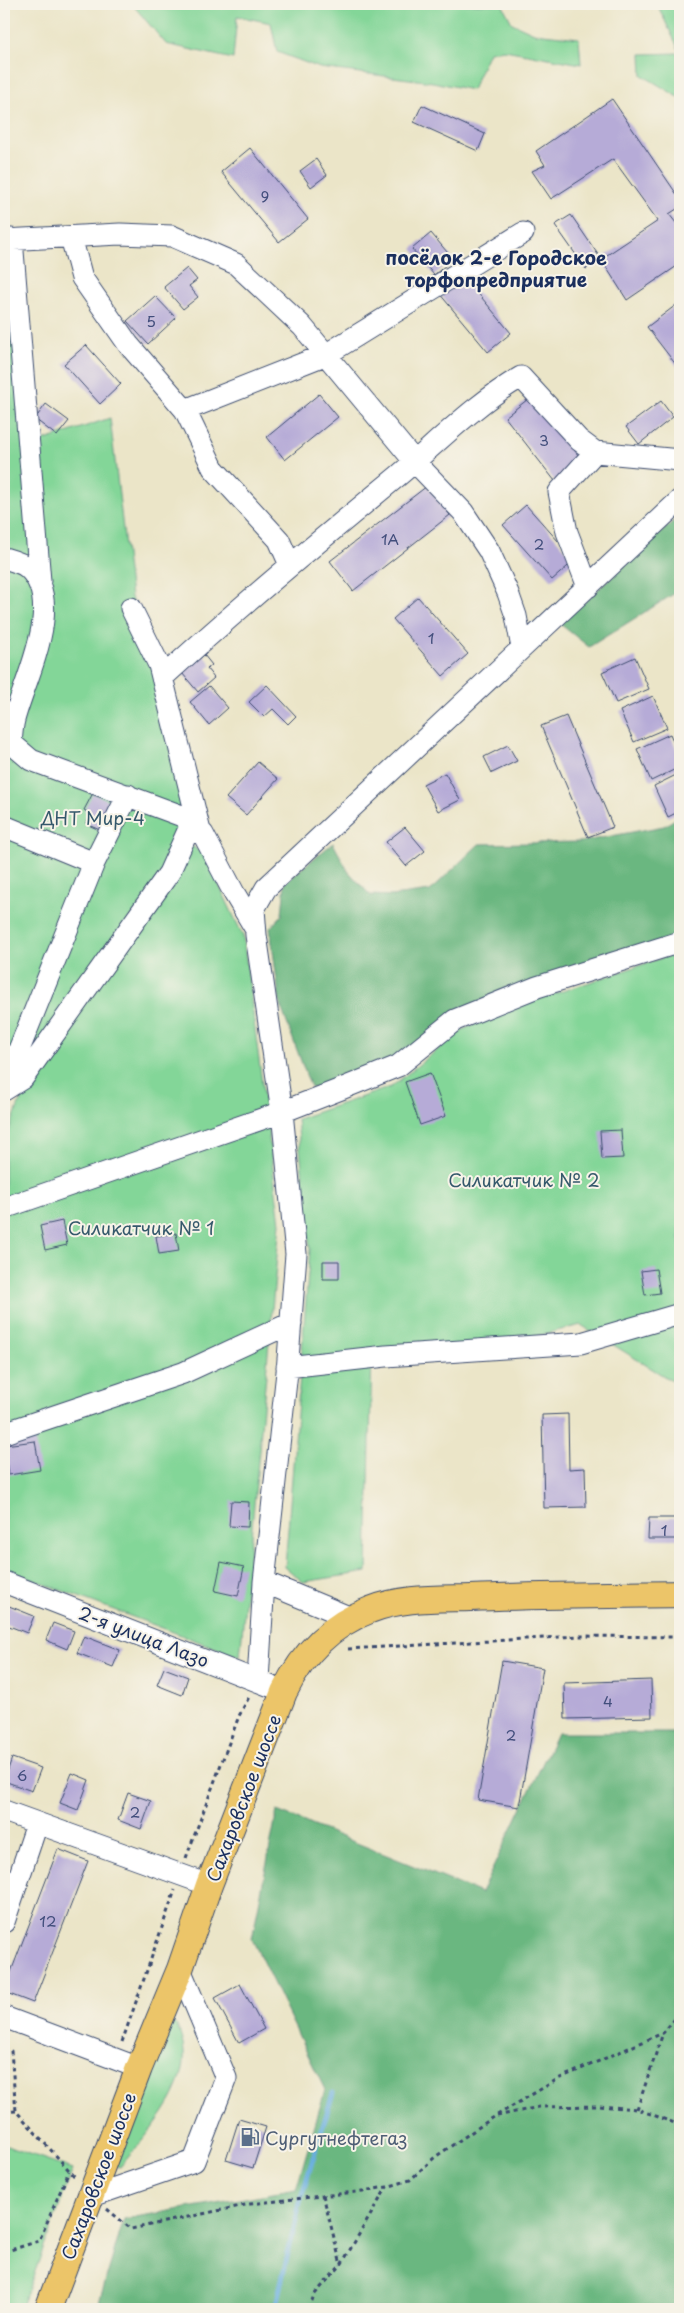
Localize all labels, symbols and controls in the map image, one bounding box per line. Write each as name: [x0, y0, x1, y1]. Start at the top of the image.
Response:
house number: 9: [261, 184, 269, 207]
district label: посёлок 2-е Городское торфопредприятие: [385, 243, 607, 293]
house number: 5: [146, 309, 156, 332]
house number: 3: [539, 428, 549, 451]
house number: 1А: [381, 527, 399, 550]
house number: 2: [534, 532, 544, 555]
house number: 1: [428, 626, 434, 649]
park label: ДНТ Мир-4: [40, 804, 145, 831]
park label: Силикатчик № 2: [448, 1166, 600, 1193]
park label: Силикатчик № 1: [68, 1214, 214, 1241]
house number: 1: [661, 1518, 667, 1541]
street label: 2-я улица Лазо: [75, 1599, 213, 1673]
house number: 4: [603, 1689, 613, 1712]
street label: Сахаровское шоссе: [199, 1710, 287, 1886]
house number: 2: [506, 1723, 516, 1746]
house number: 6: [17, 1763, 27, 1786]
house number: 2: [130, 1800, 140, 1823]
house number: 12: [39, 1909, 57, 1932]
street label: Сахаровское шоссе: [54, 2088, 142, 2264]
place label: Сургутнефтегаз: [265, 2124, 407, 2151]
fuel station icon: Сургутнефтегаз: [239, 2126, 261, 2148]

